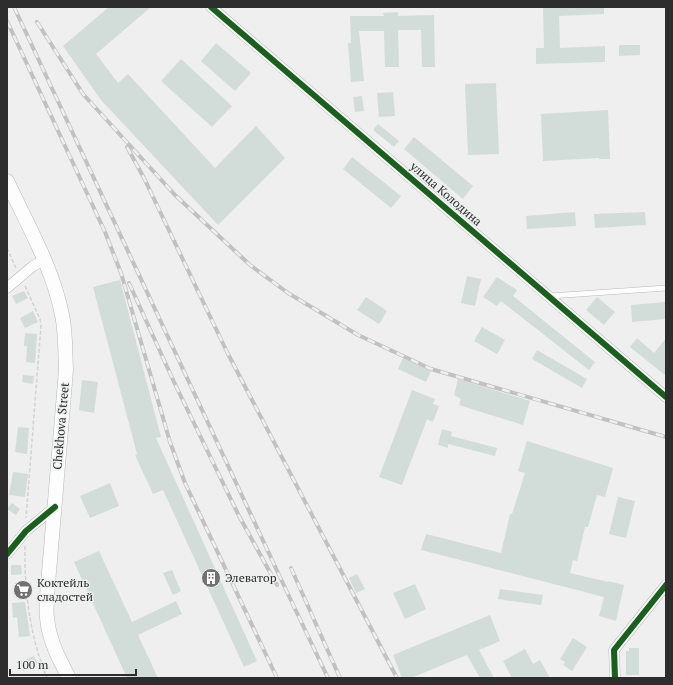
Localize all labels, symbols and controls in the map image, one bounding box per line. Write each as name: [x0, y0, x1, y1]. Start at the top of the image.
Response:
street label: улица Колодина: [407, 158, 485, 229]
street label: Chekhova Street: [49, 381, 72, 470]
building icon: Элеватор: [200, 567, 222, 589]
place label: Элеватор: [225, 570, 277, 585]
place label: Коктейль сладостей: [37, 575, 93, 604]
supermarket icon: Коктейль сладостей: [12, 579, 34, 601]
scale bar: [10, 651, 136, 677]
text: 100 m: [16, 657, 49, 672]

